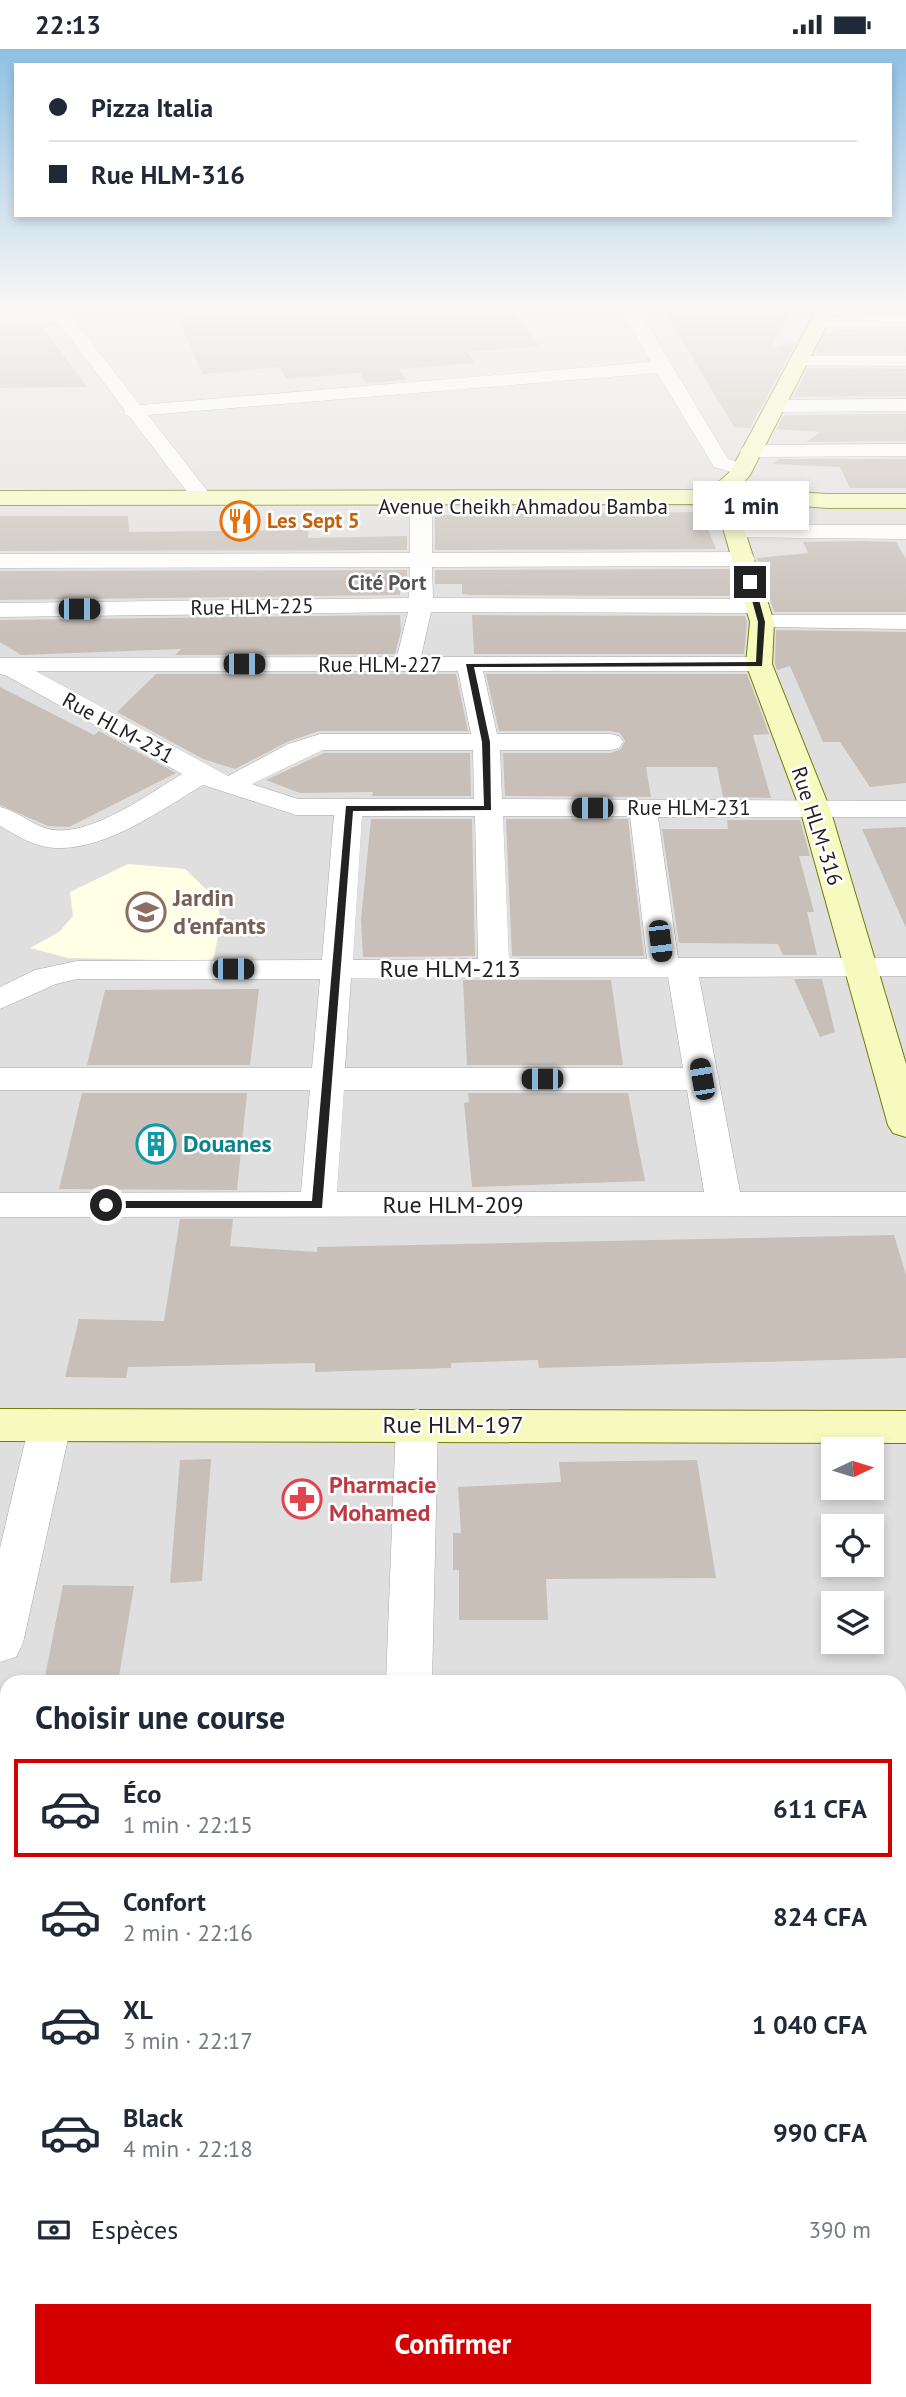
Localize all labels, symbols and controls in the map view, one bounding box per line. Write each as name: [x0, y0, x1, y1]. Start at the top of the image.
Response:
text: 22:13: [35, 8, 101, 41]
text: Pizza Italia: [91, 91, 213, 124]
text: Rue HLM-316: [91, 158, 245, 191]
callout: 1 min: [692, 481, 808, 529]
text: 1 min: [723, 491, 779, 520]
street label: Avenue Cheikh Ahmadou Bamba: [378, 493, 668, 520]
restaurant icon: Les Sept 5: [219, 500, 261, 542]
place label: Les Sept 5: [267, 507, 360, 534]
route end: [734, 566, 766, 598]
district label: Cité Port: [348, 569, 427, 596]
street label: Rue HLM-225: [190, 592, 314, 621]
car: [59, 599, 101, 620]
street label: Rue HLM-227: [318, 651, 442, 678]
car: [224, 654, 266, 675]
street label: Rue HLM-231: [58, 686, 179, 769]
street label: Rue HLM-316: [786, 763, 849, 889]
street label: Rue HLM-231: [627, 794, 751, 821]
car: [572, 798, 614, 819]
place label: Jardin d'enfants: [172, 882, 266, 941]
school or university icon: Jardin d'enfants: [125, 891, 167, 933]
car: [648, 919, 673, 963]
street label: Rue HLM-213: [380, 953, 520, 984]
car: [213, 959, 255, 980]
car: [689, 1056, 716, 1102]
car: [522, 1069, 564, 1090]
building icon: Douanes: [135, 1123, 177, 1165]
place label: Douanes: [183, 1128, 272, 1159]
route start: [90, 1189, 122, 1221]
street label: Rue HLM-209: [383, 1189, 523, 1220]
street label: Rue HLM-197: [383, 1409, 523, 1440]
north arrow: [821, 1437, 884, 1500]
map controls: [821, 1437, 884, 1654]
place label: Pharmacie Mohamed: [329, 1469, 436, 1528]
pharmacy icon: Pharmacie Mohamed: [281, 1478, 323, 1520]
button: locate: [821, 1514, 884, 1577]
button: layers: [821, 1591, 884, 1654]
text: Choisir une course: [35, 1696, 285, 1738]
icon: car: [39, 1777, 102, 1840]
text: Éco: [123, 1777, 161, 1810]
text: 611 CFA: [773, 1792, 867, 1825]
text: 1 min · 22:15: [123, 1810, 253, 1839]
icon: car: [39, 1885, 102, 1948]
text: Confort: [123, 1885, 206, 1918]
text: 824 CFA: [773, 1900, 867, 1933]
text: 2 min · 22:16: [123, 1918, 253, 1947]
icon: car: [39, 1993, 102, 2056]
text: XL: [123, 1993, 153, 2026]
text: 1 040 CFA: [752, 2008, 867, 2041]
text: 3 min · 22:17: [123, 2026, 253, 2055]
icon: car: [39, 2101, 102, 2164]
text: Black: [123, 2101, 183, 2134]
text: 990 CFA: [773, 2116, 867, 2149]
text: 4 min · 22:18: [123, 2134, 253, 2163]
icon: cash: [35, 2211, 73, 2249]
text: Espèces: [91, 2213, 178, 2246]
text: 390 m: [809, 2215, 871, 2244]
button: Confirmer: [35, 2304, 871, 2384]

